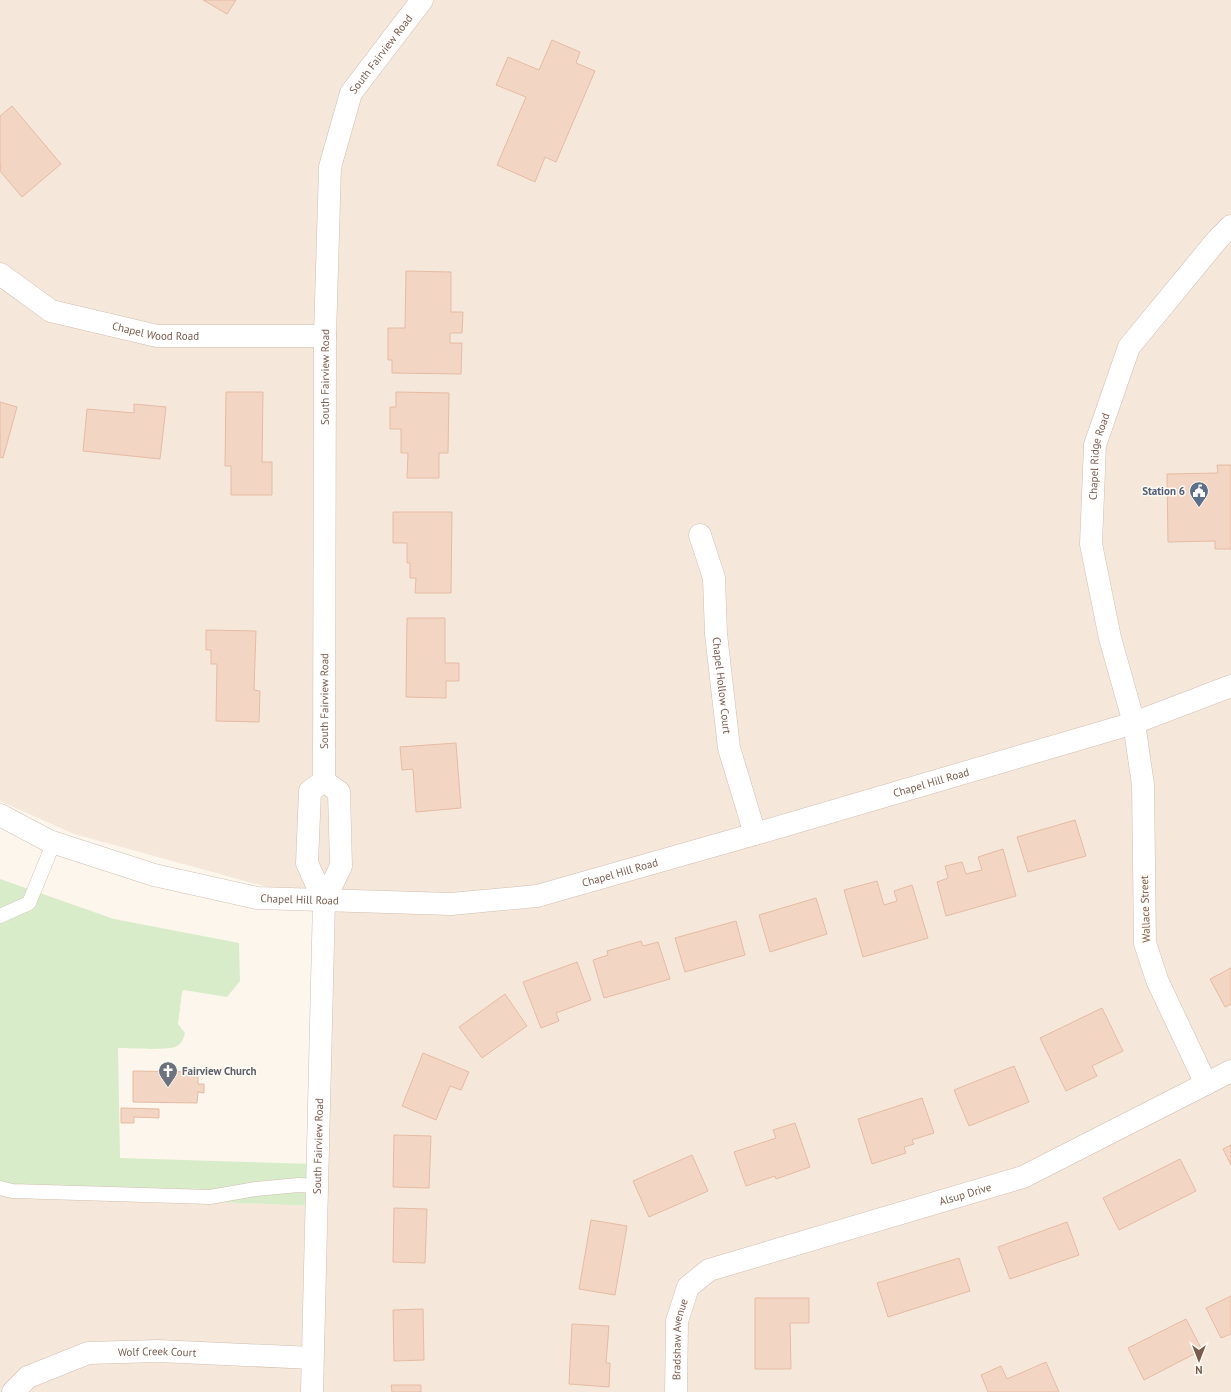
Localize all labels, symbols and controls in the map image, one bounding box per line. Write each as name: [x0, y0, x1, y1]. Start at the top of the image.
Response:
street label: South Fairview Road: [346, 12, 415, 96]
street label: Chapel Wood Road: [111, 319, 199, 343]
street label: South Fairview Road: [318, 329, 332, 425]
street label: Chapel Ridge Road: [1086, 411, 1113, 500]
public building icon: Station 6: [1188, 480, 1210, 508]
place label: Station 6: [1142, 484, 1185, 498]
street label: Chapel Hollow Court: [709, 636, 734, 735]
street label: South Fairview Road: [317, 653, 331, 749]
street label: Chapel Hill Road: [891, 765, 971, 800]
street label: Chapel Hill Road: [580, 855, 660, 890]
street label: Wallace Street: [1137, 875, 1153, 943]
street label: Chapel Hill Road: [260, 891, 339, 908]
church icon: Fairview Church: [157, 1060, 179, 1088]
place label: Fairview Church: [182, 1064, 257, 1078]
street label: South Fairview Road: [310, 1098, 326, 1194]
street label: Alsup Drive: [937, 1180, 993, 1208]
street label: Bradshaw Avenue: [669, 1296, 691, 1380]
north arrow: [1179, 1340, 1219, 1380]
street label: Wolf Creek Court: [118, 1344, 197, 1360]
text: N: [1195, 1363, 1203, 1377]

